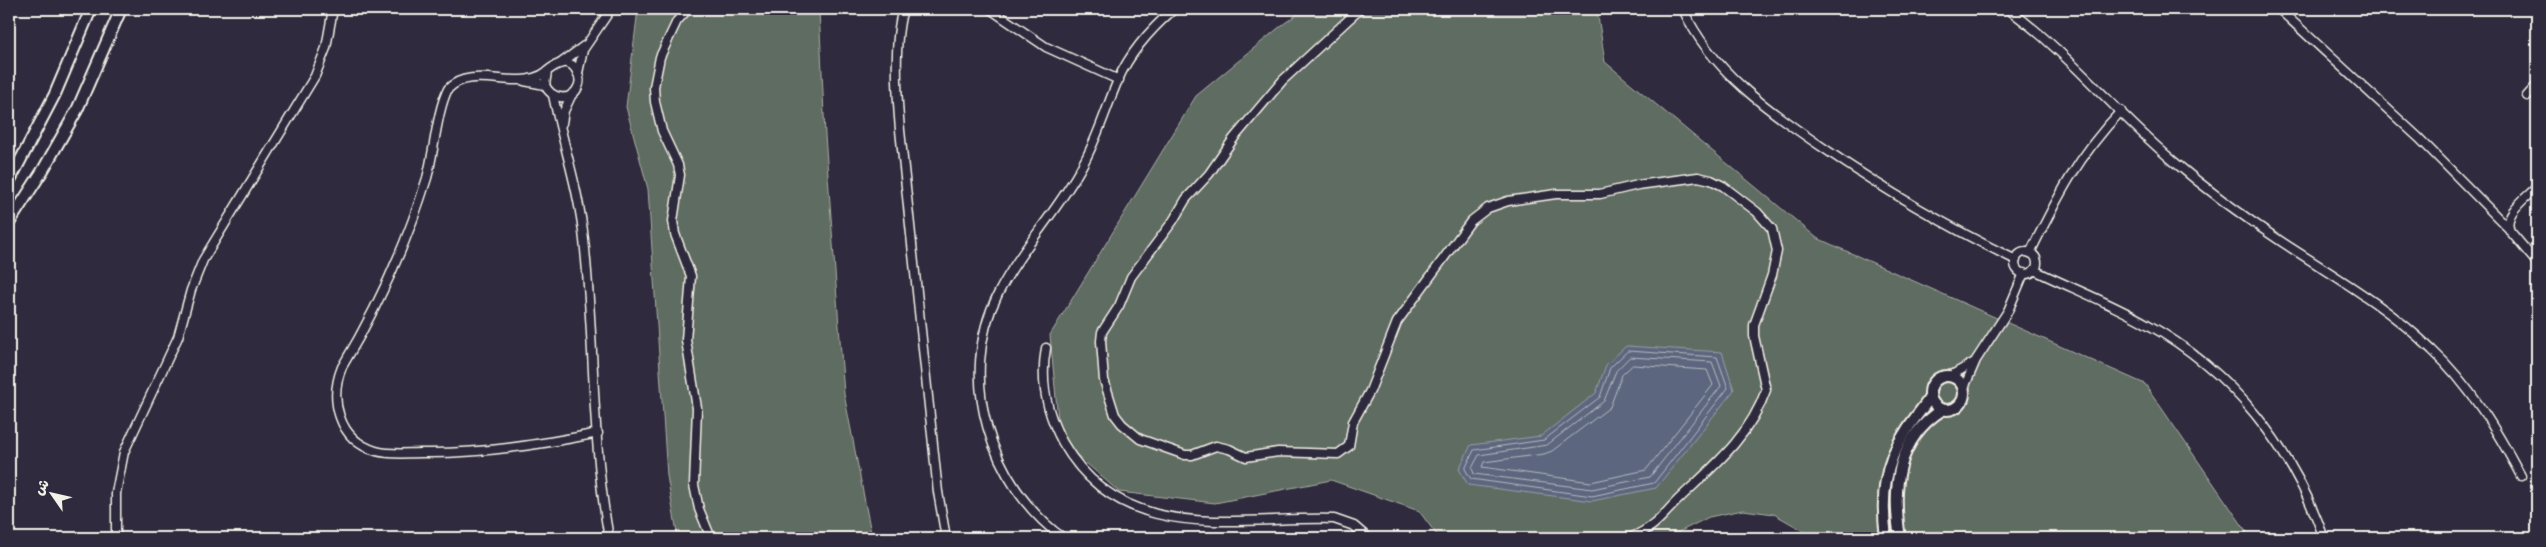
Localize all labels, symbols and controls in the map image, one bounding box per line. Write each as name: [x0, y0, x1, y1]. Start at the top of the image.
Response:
north arrow: [28, 470, 78, 520]
text: ش: [29, 475, 53, 498]

